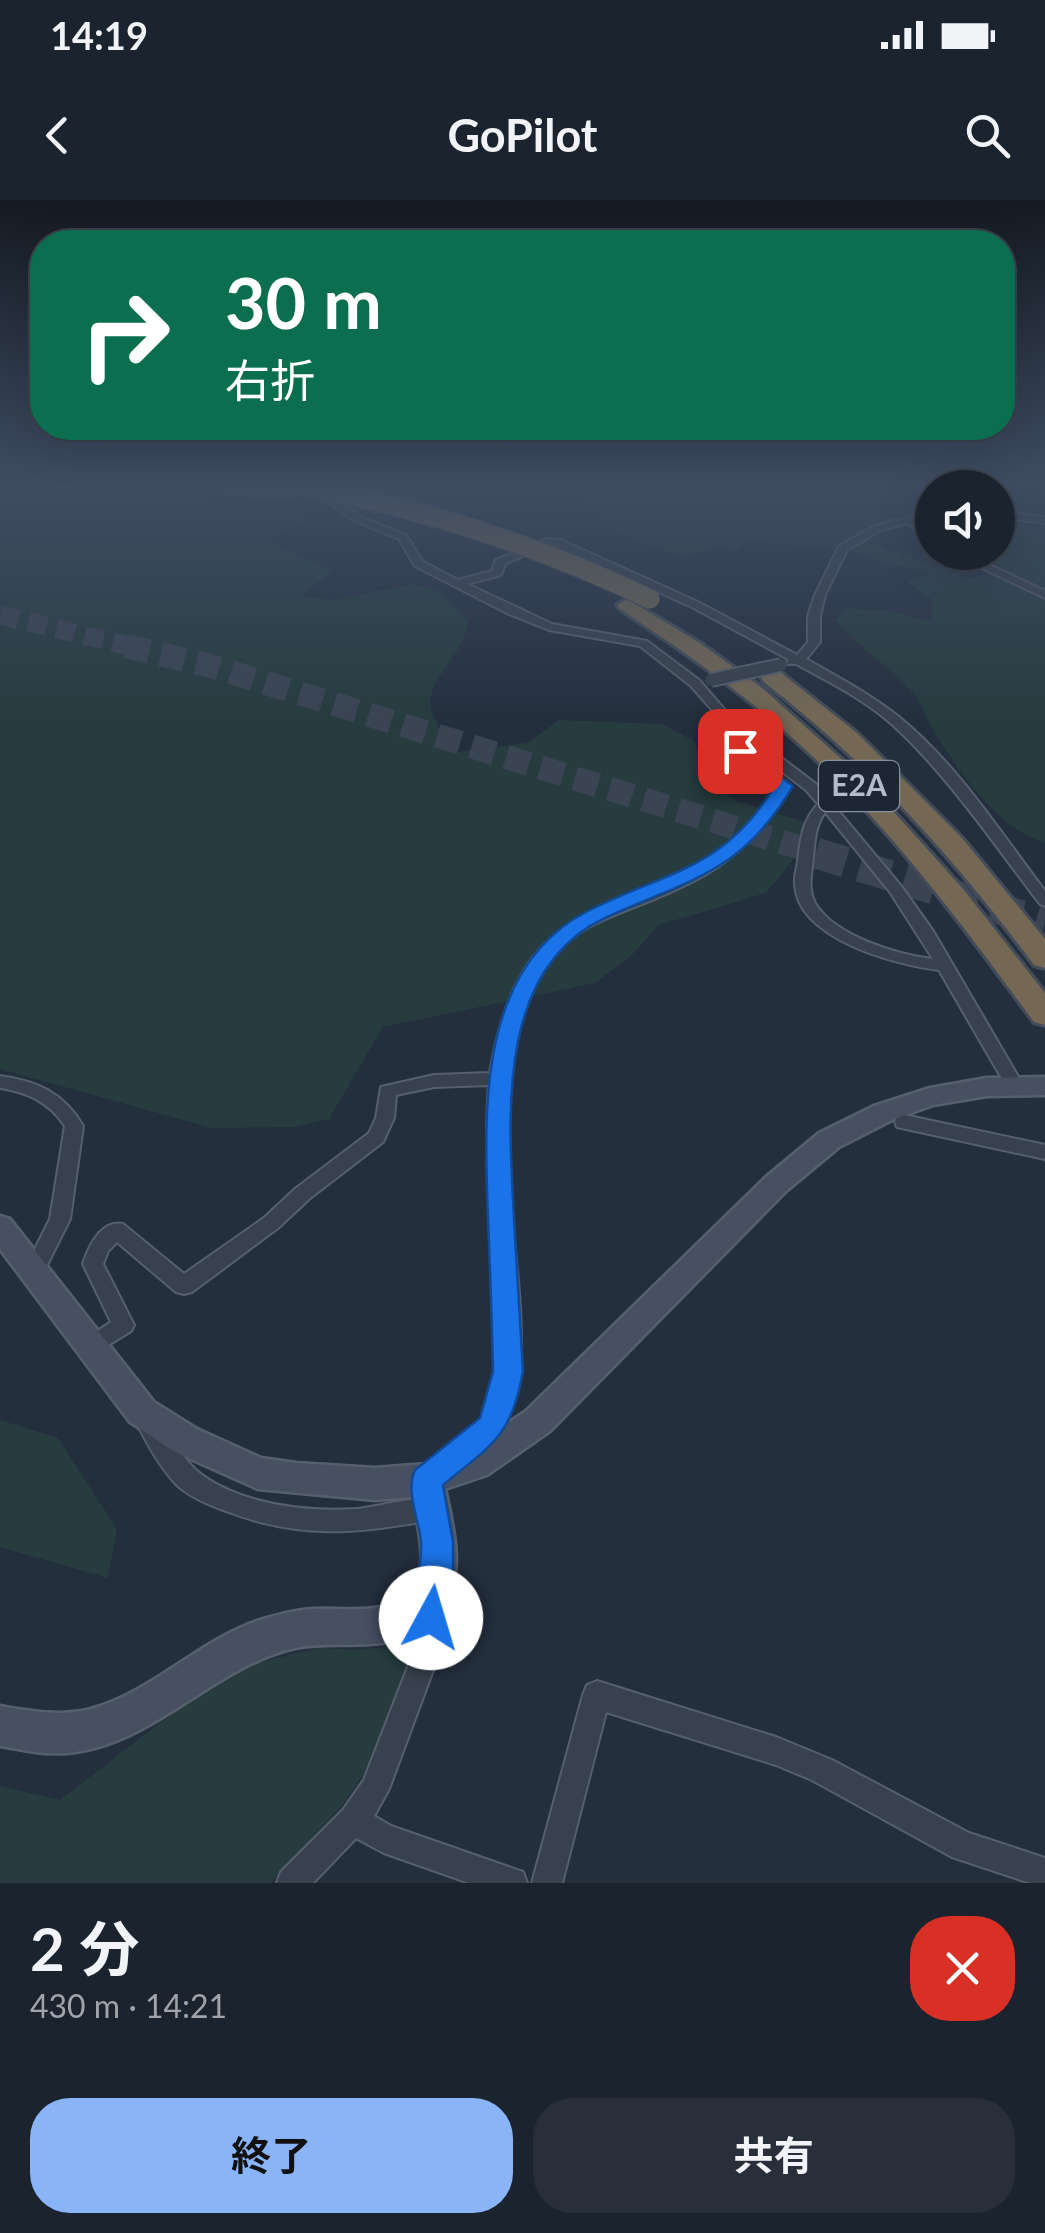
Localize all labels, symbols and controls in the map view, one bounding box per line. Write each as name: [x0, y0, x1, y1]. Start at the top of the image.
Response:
text: 14:19: [50, 12, 148, 58]
icon: back: [30, 108, 85, 163]
text: GoPilot: [447, 108, 598, 162]
icon: search: [960, 108, 1015, 163]
text: 30 m: [225, 260, 382, 344]
icon: right: [60, 270, 190, 400]
text: 右折: [225, 353, 315, 407]
map controls: [915, 470, 1015, 570]
button: sound: [915, 470, 1015, 570]
pin: [698, 709, 783, 794]
icon: arrive: [713, 724, 768, 779]
road number: E2A: [819, 761, 899, 811]
position arrow: [379, 1566, 483, 1670]
text: 2 分: [30, 1912, 139, 1984]
button: close: [910, 1916, 1015, 2021]
text: 430 m · 14:21: [30, 1986, 227, 2025]
button: 終了: [30, 2098, 513, 2213]
button: 共有: [533, 2098, 1015, 2213]

